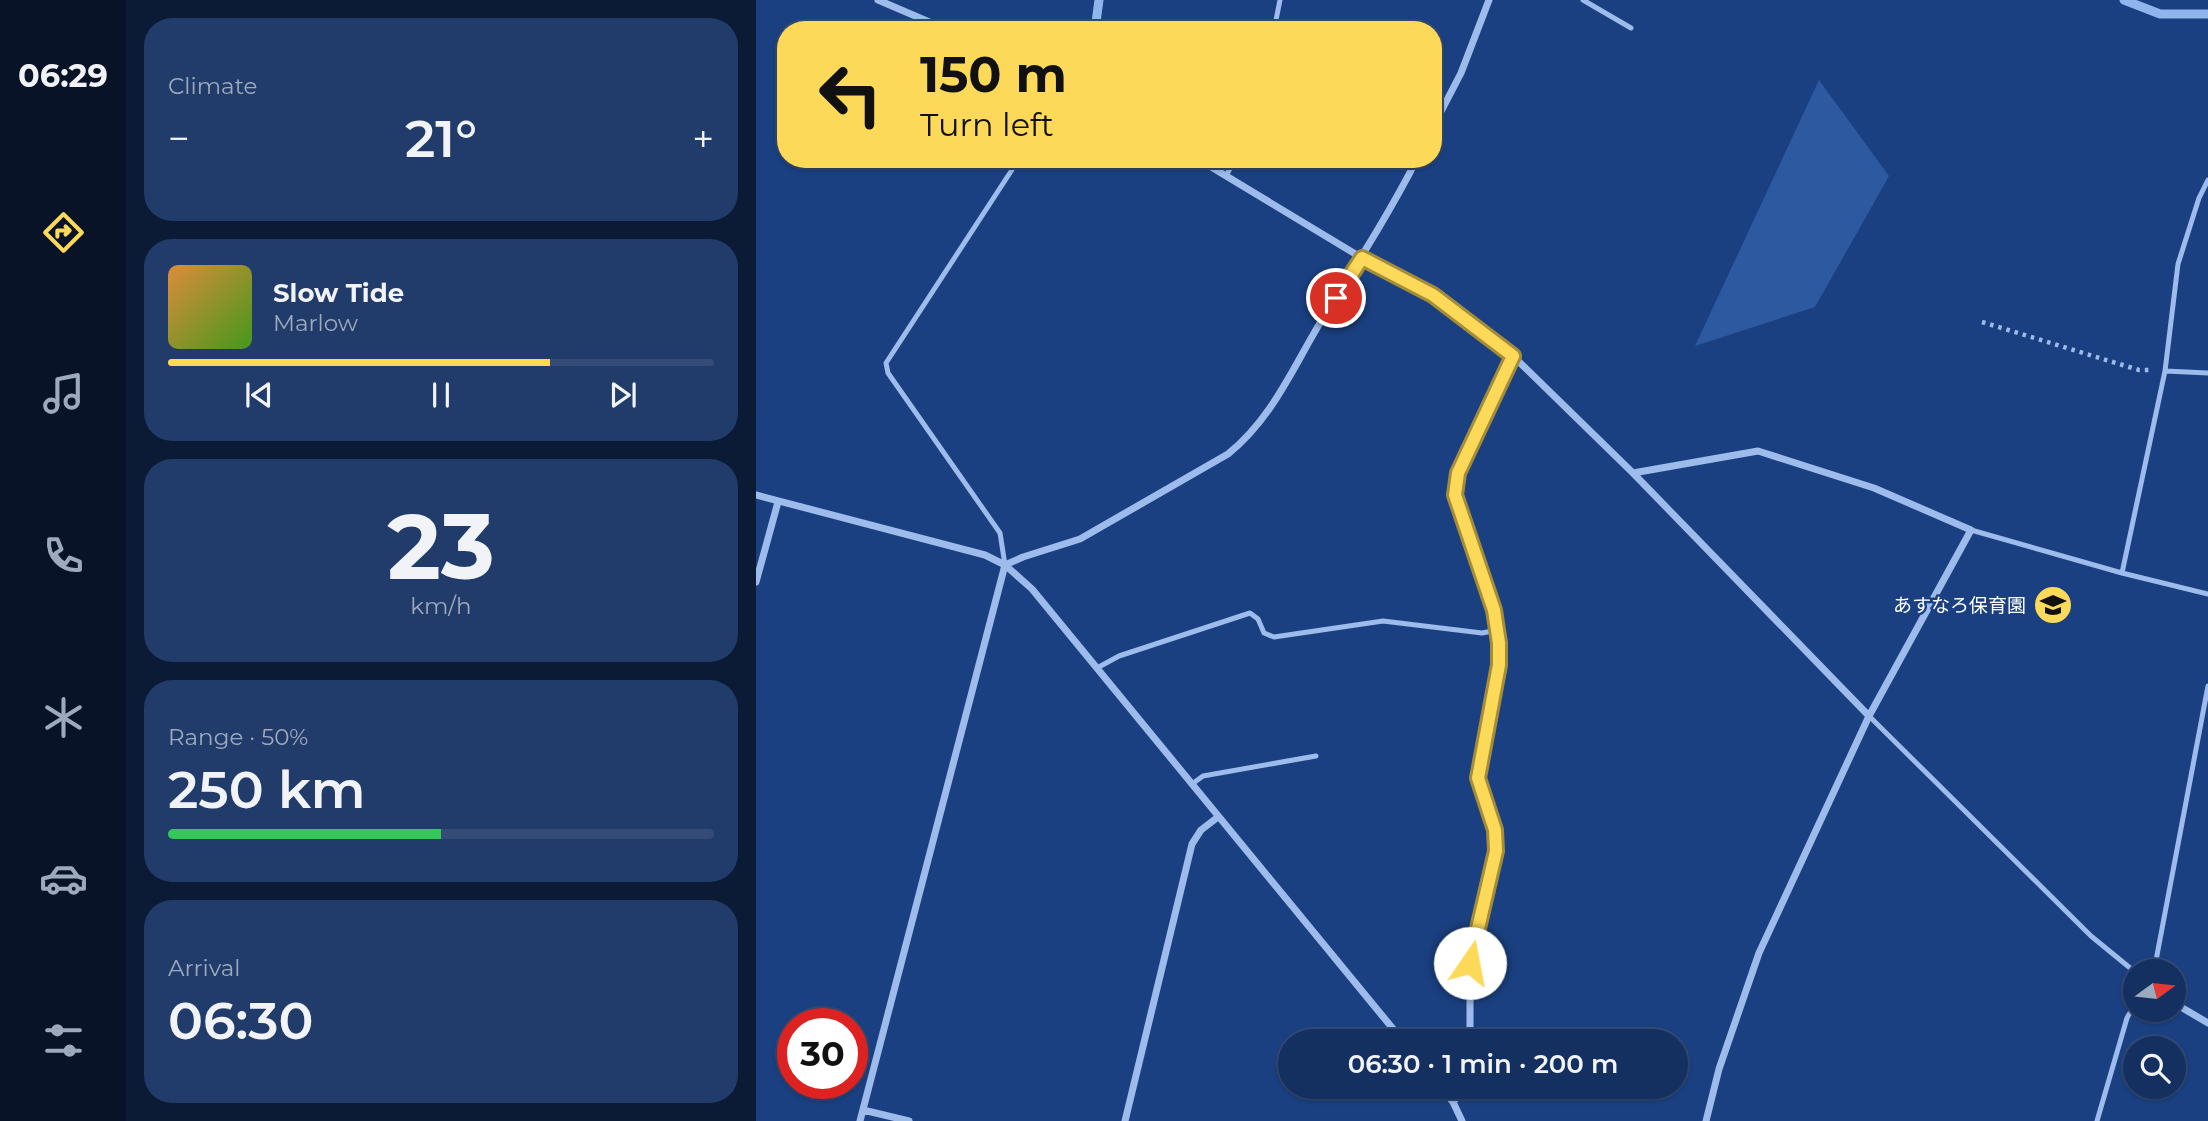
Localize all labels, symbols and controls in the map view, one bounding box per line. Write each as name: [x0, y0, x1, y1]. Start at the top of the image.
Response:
text: 150 m: [920, 45, 1067, 104]
icon: left: [805, 49, 896, 140]
text: 06:29: [18, 56, 108, 95]
text: Climate: [168, 72, 257, 100]
text: Turn left: [920, 105, 1054, 144]
text: 21°: [405, 107, 477, 170]
text: −: [168, 115, 190, 162]
text: +: [692, 115, 714, 162]
icon: directions: [39, 208, 88, 257]
pin: [1306, 268, 1366, 328]
text: Slow Tide: [273, 277, 404, 309]
icon: arrive: [1317, 279, 1355, 317]
text: Marlow: [273, 309, 358, 337]
icon: music: [39, 369, 88, 418]
icon: previous: [240, 376, 278, 414]
icon: pause: [422, 376, 460, 414]
icon: next: [604, 376, 642, 414]
text: 23: [387, 491, 495, 602]
icon: phone: [39, 531, 88, 580]
school or university icon: あすなろ保育園: [2032, 584, 2074, 626]
text: km/h: [410, 592, 472, 620]
place label: あすなろ保育園: [1893, 594, 2026, 617]
icon: climate: [39, 693, 88, 742]
text: Range · 50%: [168, 723, 308, 751]
text: 250 km: [168, 758, 366, 821]
icon: car: [39, 854, 88, 903]
position arrow: [1433, 926, 1507, 1000]
text: Arrival: [168, 954, 241, 982]
north arrow: [2123, 959, 2186, 1022]
map controls: [2123, 959, 2186, 1099]
text: 06:30: [168, 989, 314, 1052]
speed limit sign: 30: [777, 1008, 868, 1099]
icon: filters: [39, 1016, 88, 1065]
button: search: [2123, 1036, 2186, 1099]
text: 06:30 · 1 min · 200 m: [1348, 1048, 1618, 1080]

